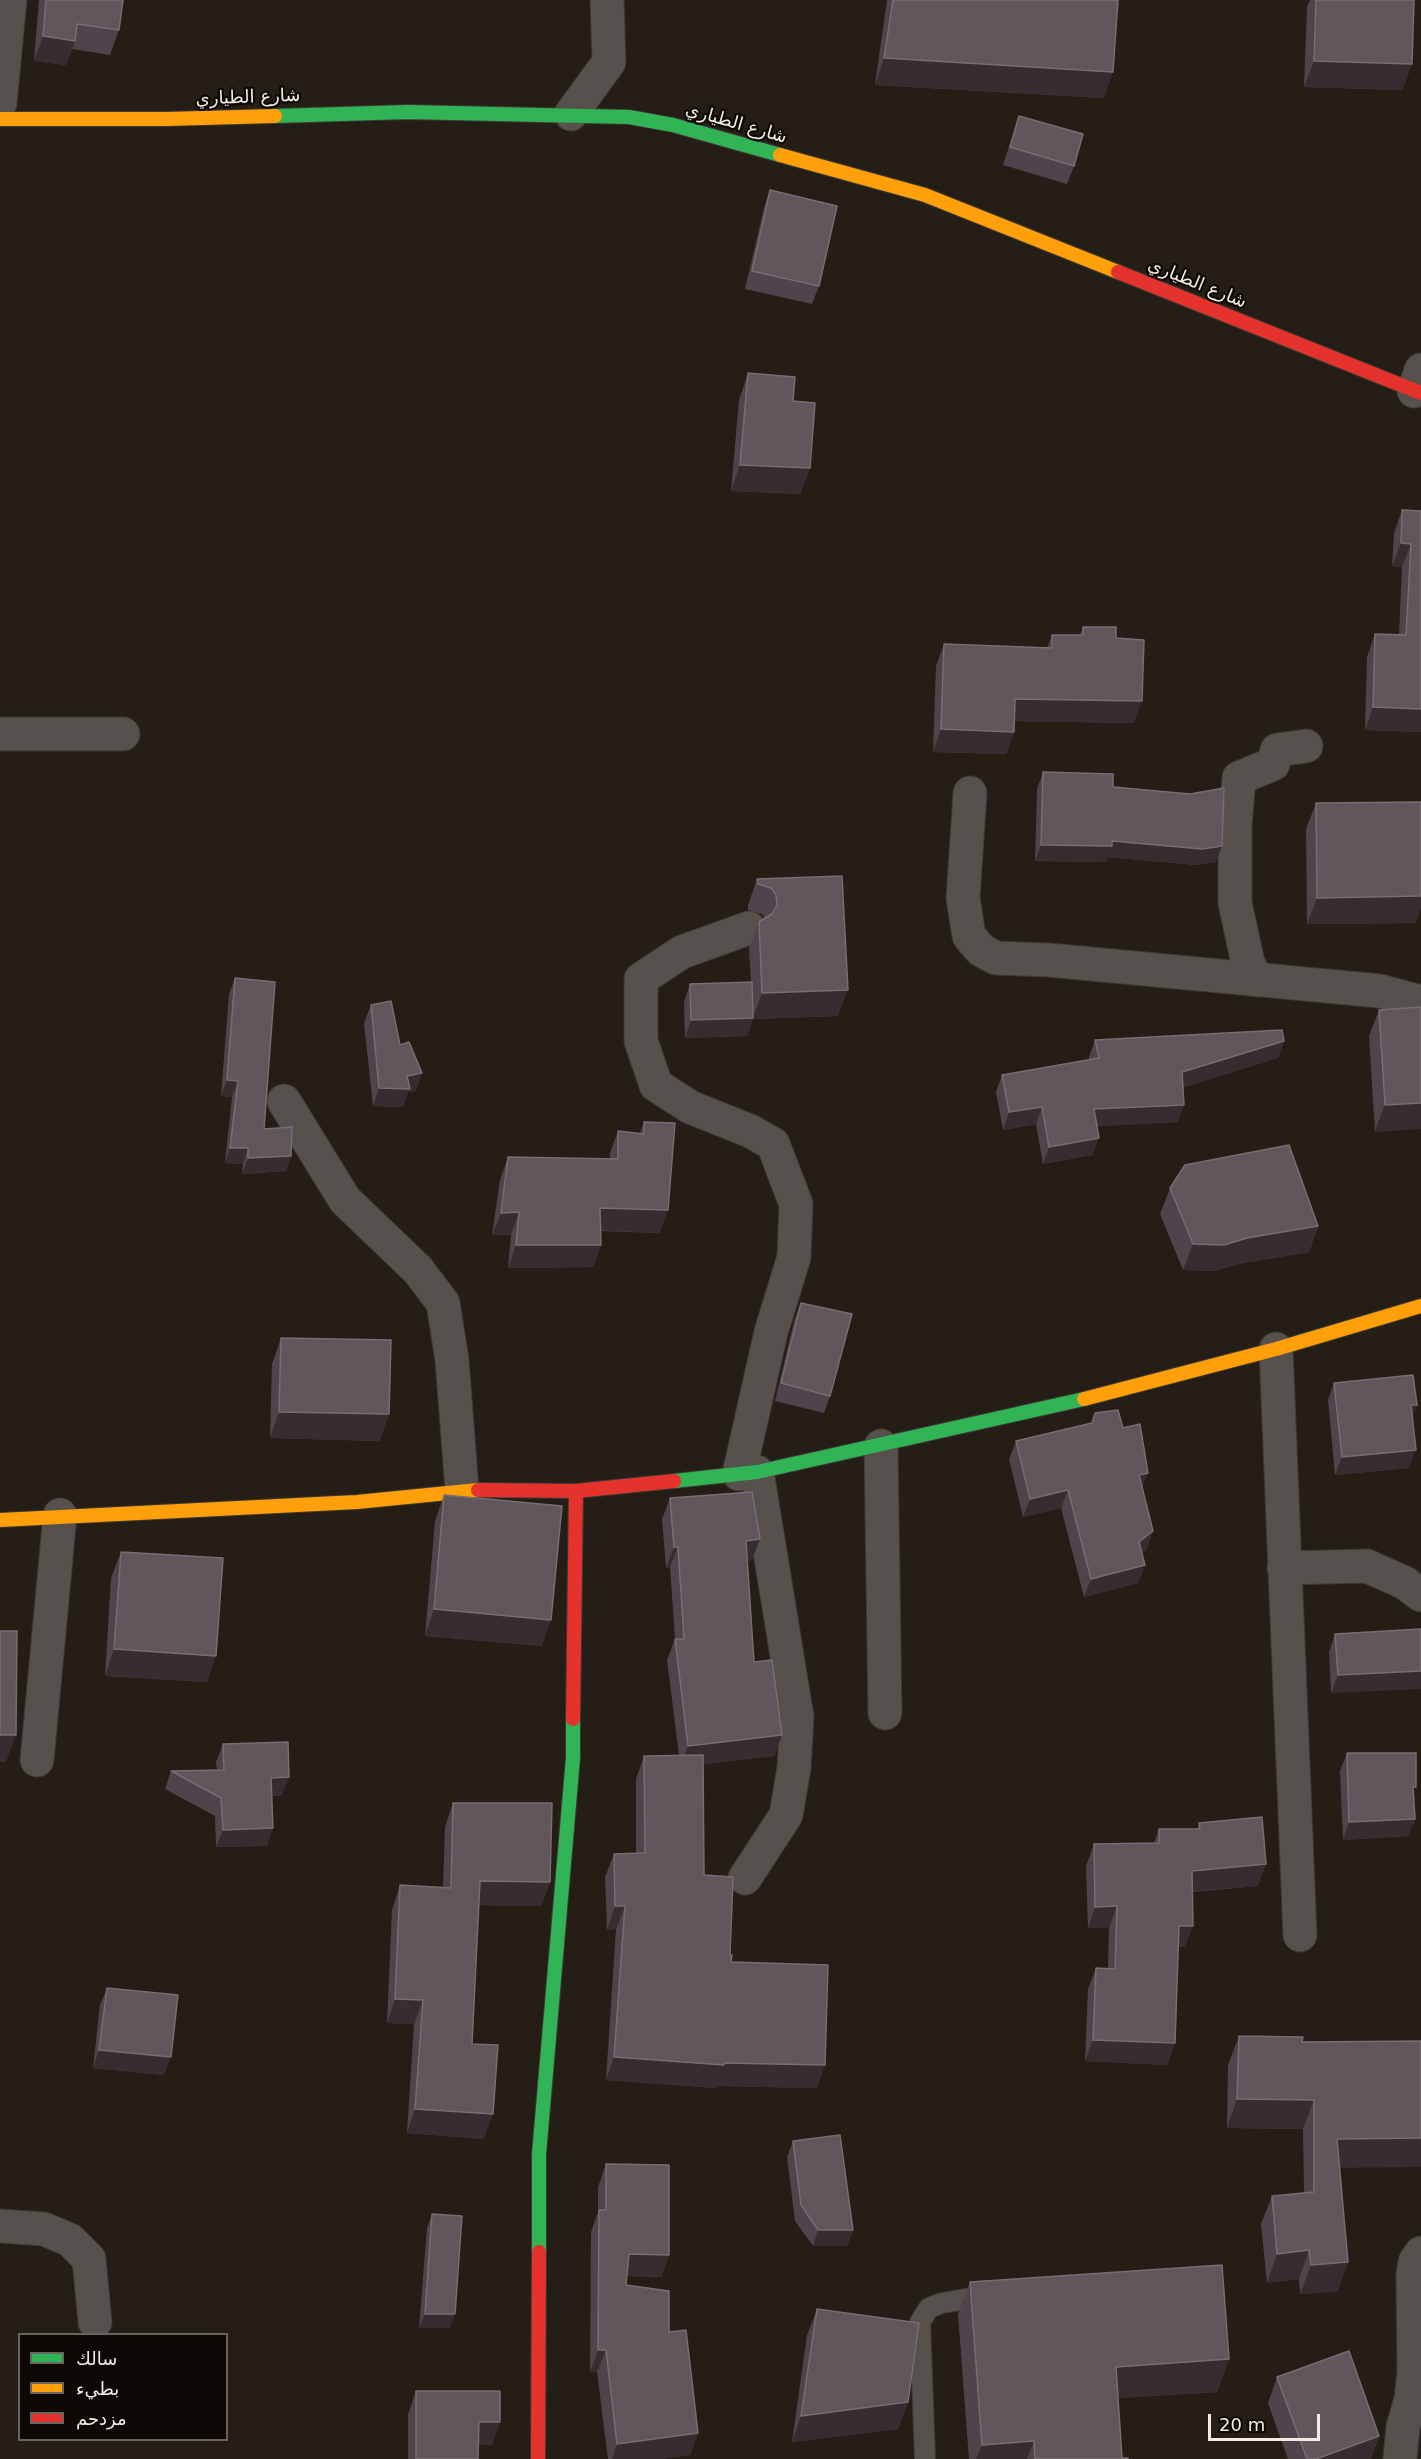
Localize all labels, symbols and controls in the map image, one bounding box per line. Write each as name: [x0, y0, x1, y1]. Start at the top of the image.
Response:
street label: شارع الطياري: [195, 85, 301, 111]
street label: شارع الطياري: [683, 99, 789, 149]
street label: شارع الطياري: [1144, 254, 1250, 314]
legend: [18, 2333, 228, 2441]
text: سالك: [76, 2348, 117, 2369]
text: بطيء: [76, 2378, 119, 2399]
scale bar: [1211, 2402, 1324, 2440]
text: مزدحم: [76, 2408, 127, 2429]
text: 20 m: [1219, 2414, 1265, 2435]

